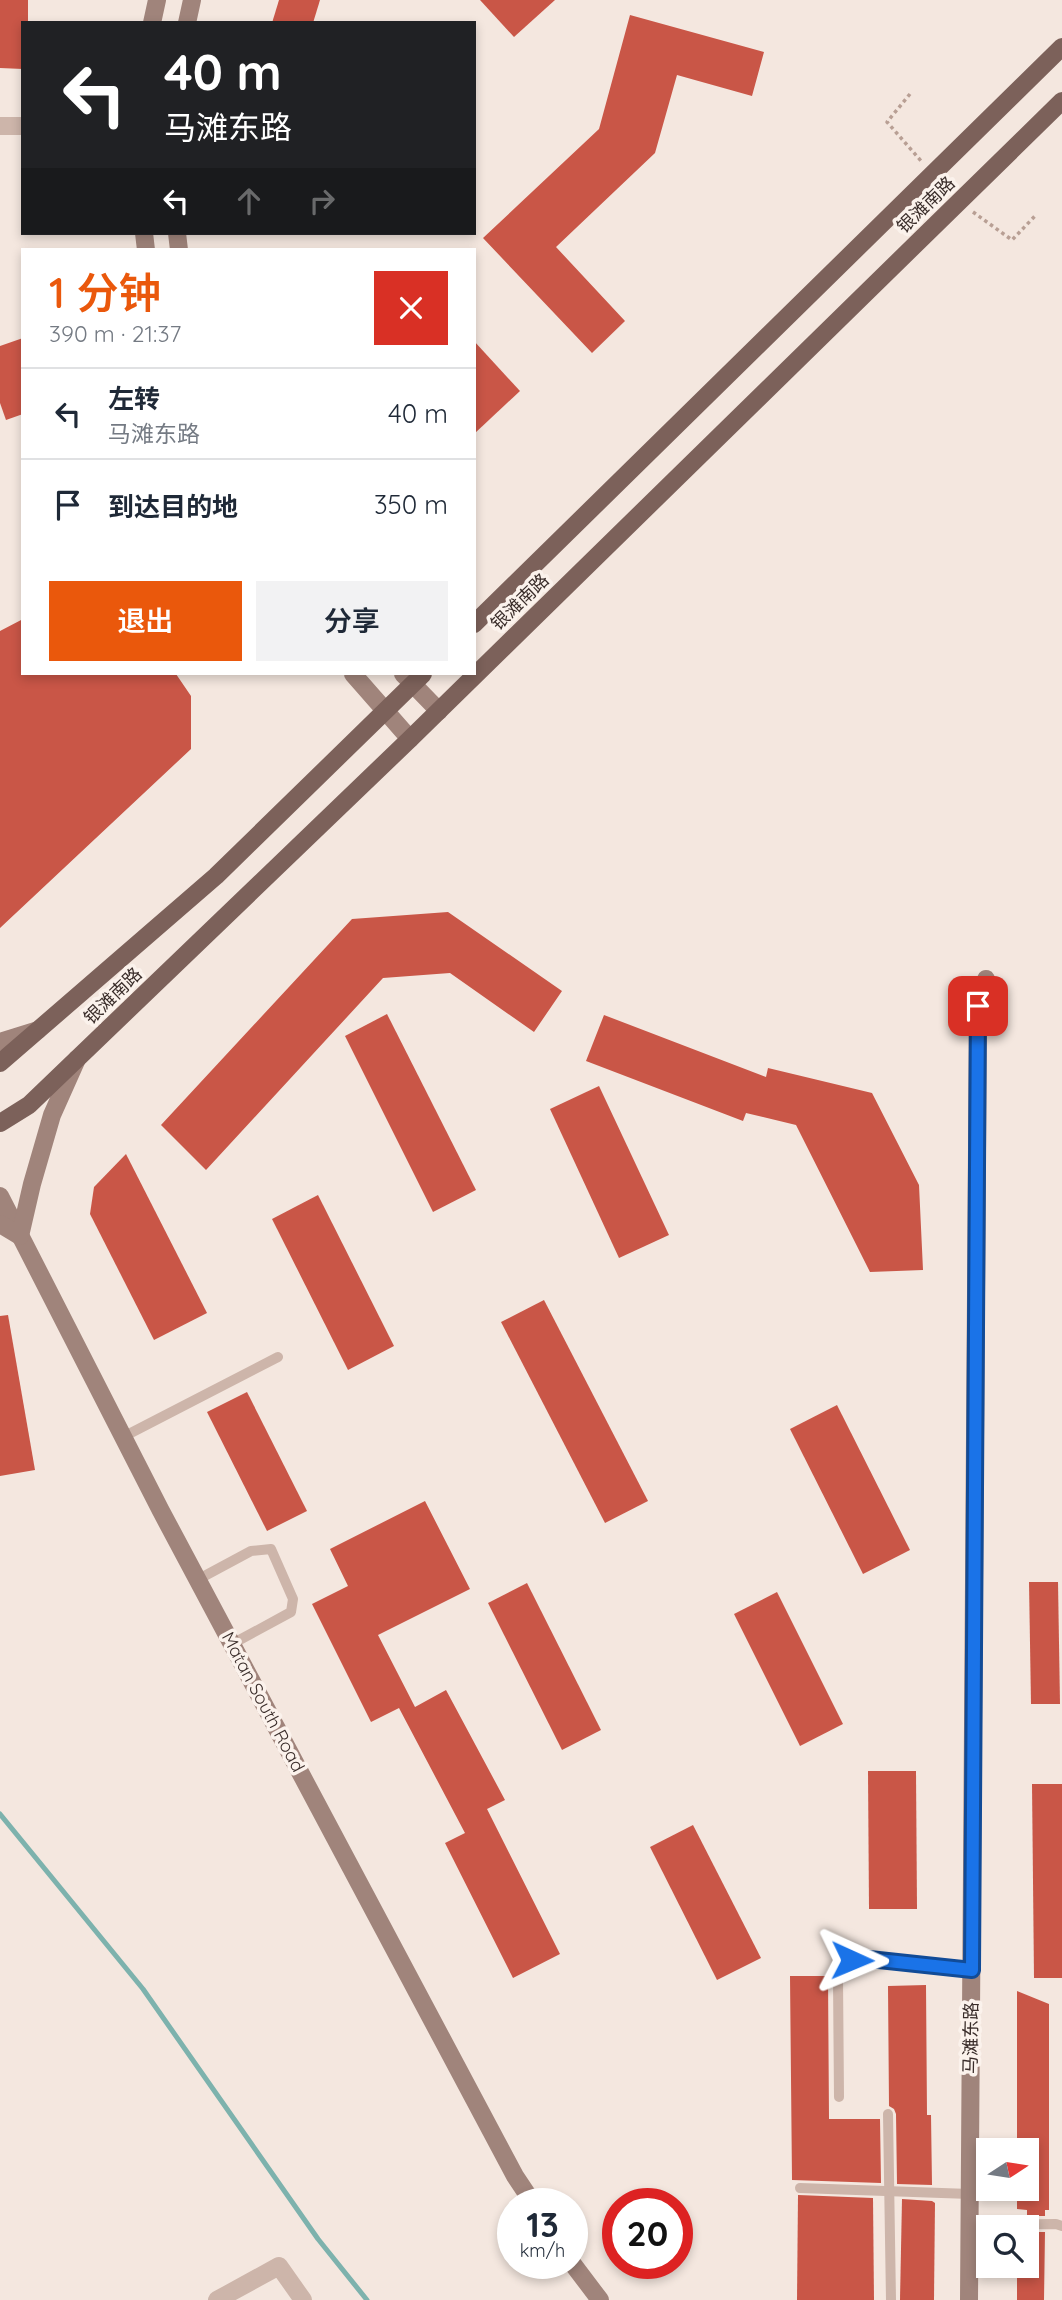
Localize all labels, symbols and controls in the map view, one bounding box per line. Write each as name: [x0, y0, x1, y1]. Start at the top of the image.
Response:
text: 40 m: [164, 41, 282, 102]
icon: left: [49, 49, 140, 140]
text: 马滩东路: [164, 107, 292, 147]
street label: 银滩南路: [892, 171, 960, 238]
icon: left: [157, 182, 195, 220]
icon: ahead: [230, 182, 268, 220]
icon: right: [303, 182, 341, 220]
text: 1 分钟: [49, 266, 161, 319]
button: close: [374, 271, 448, 345]
text: 390 m · 21:37: [49, 319, 181, 348]
text: 左转: [108, 382, 160, 415]
icon: left: [49, 395, 87, 433]
text: 40 m: [388, 397, 448, 430]
text: 马滩东路: [108, 419, 200, 448]
icon: arrive: [49, 486, 87, 524]
text: 350 m: [374, 488, 448, 521]
text: 到达目的地: [108, 490, 238, 523]
street label: 银滩南路: [486, 568, 554, 635]
button: 退出: [49, 581, 242, 661]
button: 分享: [256, 581, 448, 661]
street label: 银滩南路: [79, 962, 147, 1029]
pin: [948, 976, 1008, 1036]
icon: arrive: [959, 987, 997, 1025]
street label: Matan South Road: [217, 1628, 310, 1776]
position arrow: [815, 1923, 889, 1997]
street label: 马滩东路: [958, 2002, 983, 2074]
north arrow: [976, 2138, 1040, 2202]
map controls: [976, 2138, 1039, 2278]
speed limit sign: 20: [602, 2188, 693, 2279]
text: 13: [526, 2202, 559, 2246]
button: search: [976, 2215, 1039, 2278]
text: km/h: [520, 2239, 565, 2262]

